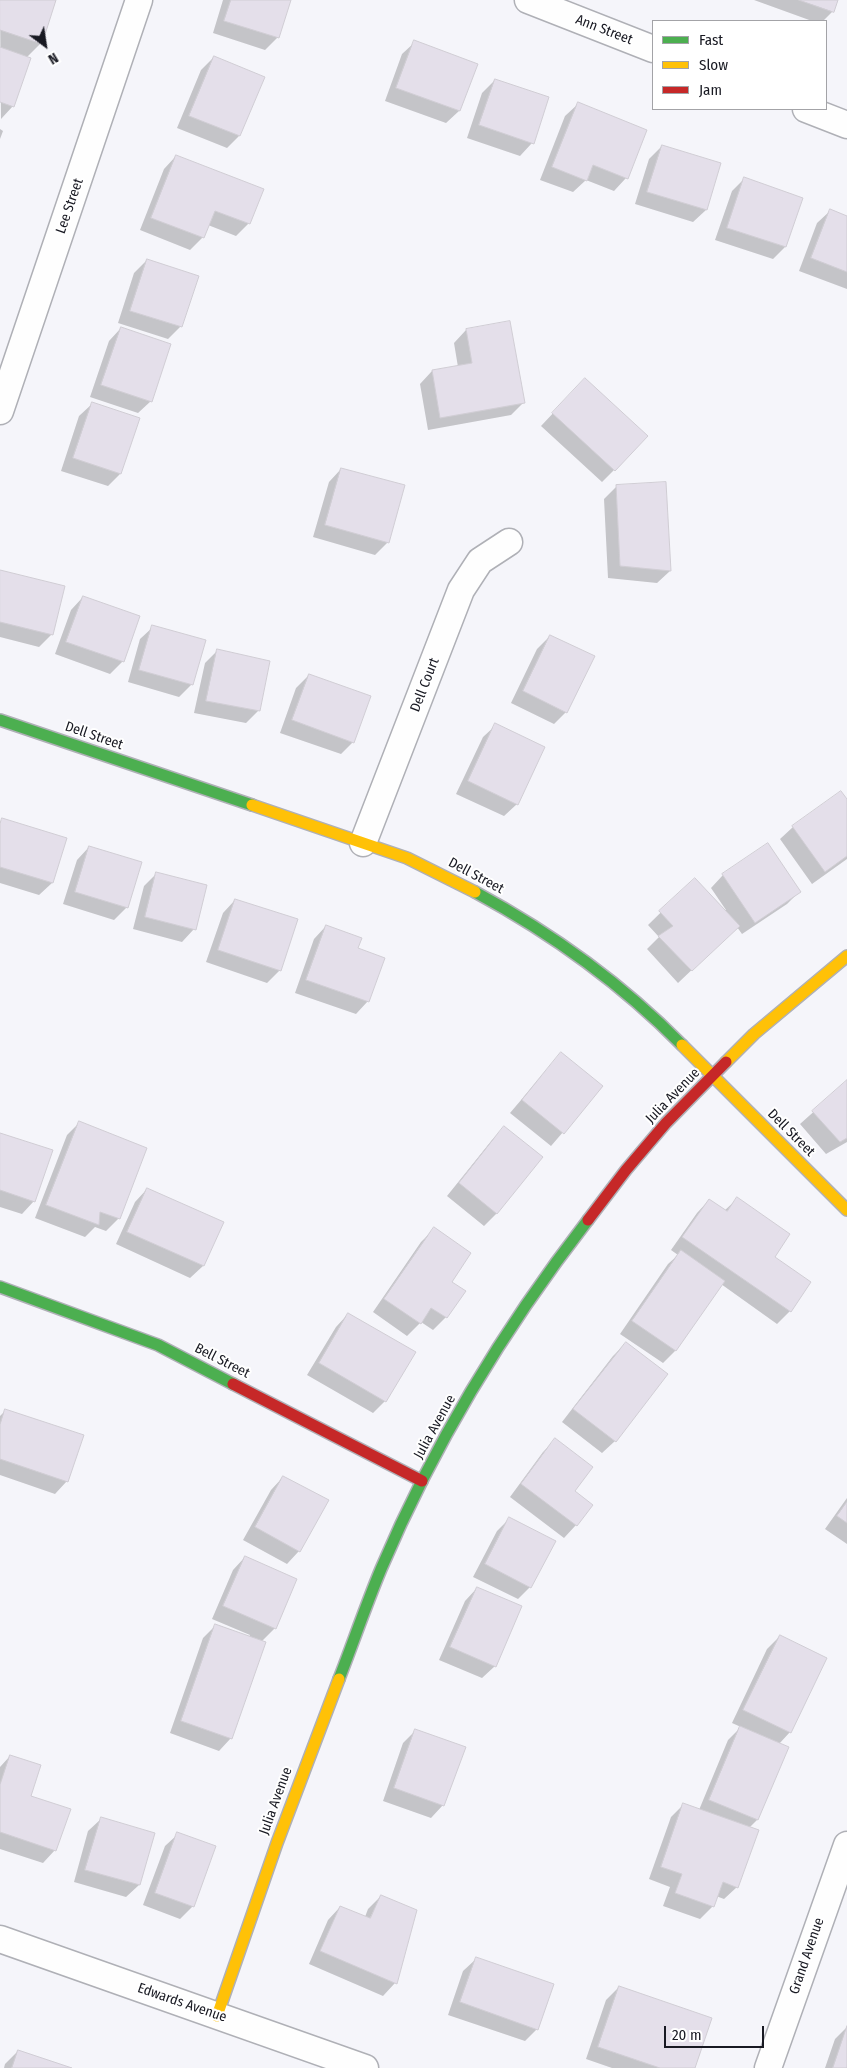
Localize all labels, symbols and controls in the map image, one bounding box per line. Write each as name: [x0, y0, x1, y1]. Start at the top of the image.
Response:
street label: Ann Street: [573, 11, 635, 49]
north arrow: [20, 20, 70, 70]
legend: [652, 20, 827, 110]
text: Fast: [699, 31, 723, 49]
text: N: [45, 49, 61, 68]
text: Slow: [699, 56, 728, 74]
text: Jam: [699, 81, 722, 99]
street label: Lee Street: [53, 176, 87, 236]
street label: Dell Court: [407, 656, 443, 714]
street label: Dell Street: [63, 718, 125, 754]
street label: Dell Street: [445, 854, 507, 898]
street label: Julia Avenue: [642, 1065, 704, 1127]
street label: Dell Street: [764, 1106, 818, 1160]
street label: Bell Street: [192, 1340, 252, 1382]
street label: Julia Avenue: [411, 1392, 459, 1462]
street label: Julia Avenue: [256, 1765, 296, 1837]
street label: Grand Avenue: [786, 1916, 828, 1996]
street label: Edwards Avenue: [135, 1980, 229, 2026]
scale bar: [667, 2016, 767, 2048]
text: 20 m: [672, 2026, 702, 2044]

